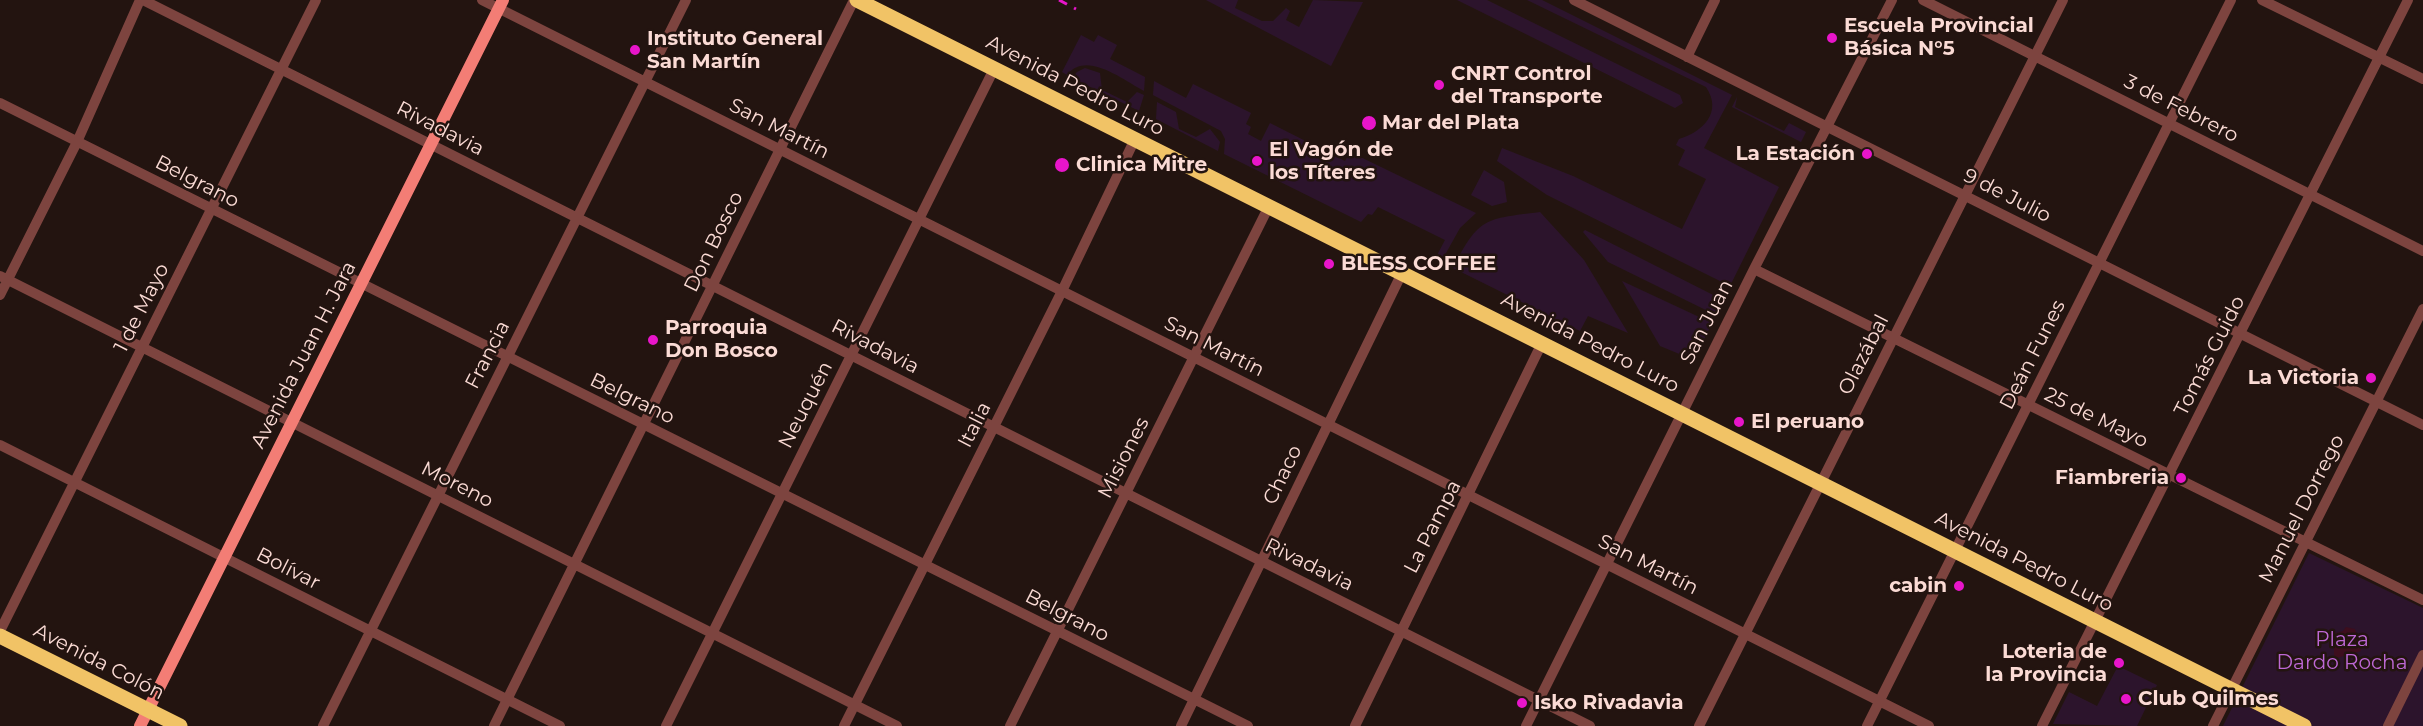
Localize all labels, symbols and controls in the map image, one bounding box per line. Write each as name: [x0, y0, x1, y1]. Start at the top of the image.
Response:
place label: Escuela Provincial Básica N°5: [1844, 14, 2034, 61]
place label: Instituto General San Martín: [647, 27, 823, 74]
street label: Avenida Pedro Luro: [982, 31, 1168, 141]
marker: Escuela Provincial Básica N°5: [1825, 31, 1839, 45]
marker: Instituto General San Martín: [628, 43, 642, 57]
place label: CNRT Control del Transporte: [1451, 62, 1603, 109]
street label: 3 de Febrero: [2120, 70, 2242, 148]
marker: CNRT Control del Transporte: [1432, 78, 1446, 92]
street label: San Martín: [725, 94, 833, 164]
street label: Rivadavia: [392, 97, 488, 161]
place label: Mar del Plata: [1382, 111, 1520, 135]
marker: Mar del Plata: [1360, 114, 1378, 132]
place label: El Vagón de los Títeres: [1269, 138, 1393, 185]
place label: La Estación: [1735, 142, 1855, 166]
marker: La Estación: [1860, 147, 1874, 161]
street label: Belgrano: [151, 151, 243, 213]
place label: Clinica Mitre: [1076, 153, 1207, 177]
marker: El Vagón de los Títeres: [1250, 154, 1264, 168]
marker: Clinica Mitre: [1053, 156, 1071, 174]
street label: 9 de Julio: [1959, 164, 2055, 228]
street label: Don Bosco: [679, 188, 749, 296]
place label: BLESS COFFEE: [1341, 252, 1496, 276]
marker: BLESS COFFEE: [1322, 257, 1336, 271]
street label: Avenida Juan H. Jara: [246, 258, 362, 452]
street label: 1 de Mayo: [109, 259, 175, 357]
street label: San Juan: [1676, 276, 1738, 368]
street label: Avenida Pedro Luro: [1497, 288, 1683, 398]
street label: Tomás Guido: [2169, 292, 2251, 420]
street label: Deán Funes: [1995, 296, 2071, 414]
street label: Olazábal: [1834, 311, 1894, 399]
street label: San Martín: [1160, 312, 1268, 382]
street label: Rivadavia: [827, 315, 923, 379]
place label: Parroquia Don Bosco: [665, 316, 778, 363]
street label: Francia: [461, 317, 515, 393]
marker: Parroquia Don Bosco: [646, 333, 660, 347]
street label: Neuquén: [774, 358, 838, 452]
place label: La Victoria: [2248, 366, 2359, 390]
street label: Belgrano: [586, 368, 678, 430]
marker: La Victoria: [2364, 371, 2378, 385]
street label: 25 de Mayo: [2040, 383, 2152, 453]
street label: Italia: [953, 398, 997, 452]
place label: El peruano: [1751, 410, 1864, 434]
street label: Misiones: [1093, 414, 1155, 502]
marker: El peruano: [1732, 415, 1746, 429]
street label: Manuel Dorrego: [2254, 431, 2350, 587]
street label: Chaco: [1258, 441, 1308, 509]
street label: Moreno: [417, 457, 497, 513]
place label: Fiambreria: [2055, 466, 2169, 490]
marker: Fiambreria: [2174, 471, 2188, 485]
street label: La Pampa: [1399, 476, 1467, 578]
street label: Avenida Pedro Luro: [1931, 507, 2117, 617]
street label: San Martín: [1594, 530, 1702, 600]
street label: Rivadavia: [1261, 533, 1357, 597]
street label: Bolívar: [252, 543, 324, 595]
place label: cabin: [1889, 574, 1947, 598]
marker: cabin: [1952, 579, 1966, 593]
street label: Belgrano: [1021, 585, 1113, 647]
street label: Avenida Colón: [30, 619, 168, 705]
park label: Plaza Dardo Rocha: [2277, 628, 2407, 675]
place label: Loteria de la Provincia: [1985, 640, 2107, 687]
marker: Loteria de la Provincia: [2112, 656, 2126, 670]
place label: Club Quilmes: [2138, 687, 2279, 711]
place label: Isko Rivadavia: [1534, 691, 1684, 715]
marker: Club Quilmes: [2119, 692, 2133, 706]
marker: Isko Rivadavia: [1515, 696, 1529, 710]

